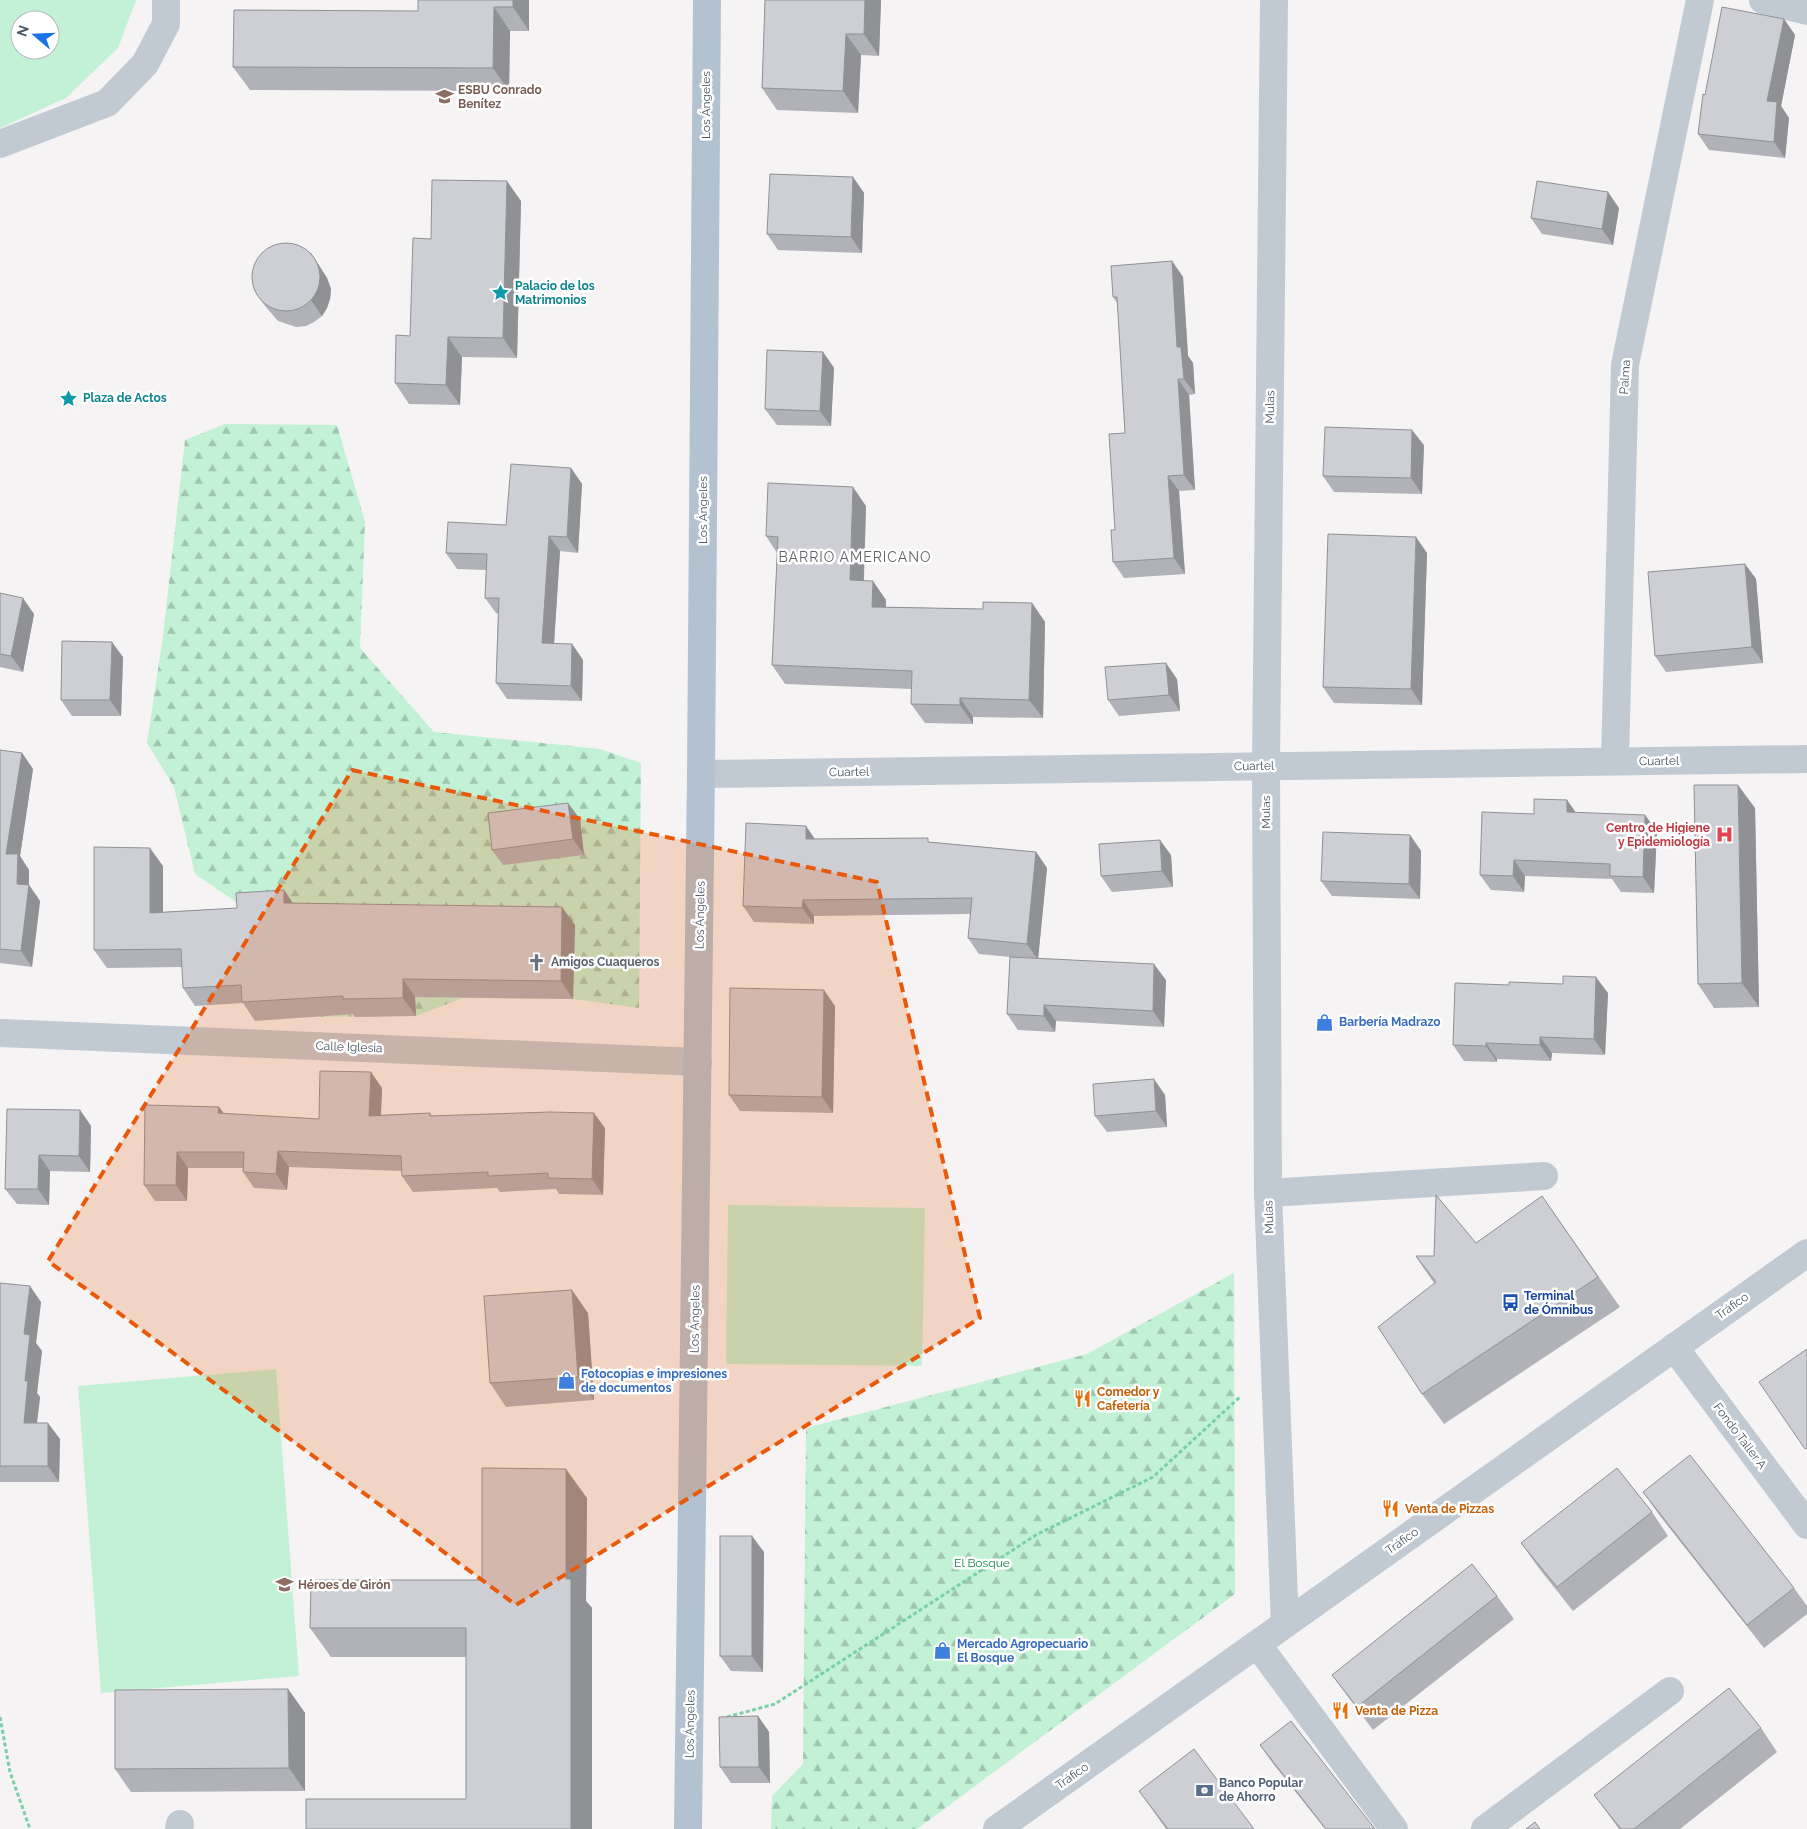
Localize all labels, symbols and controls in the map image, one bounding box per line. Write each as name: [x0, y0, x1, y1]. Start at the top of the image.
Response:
north arrow: [10, 10, 60, 60]
text: N: [13, 23, 32, 38]
street label: Los Ángeles: [699, 71, 713, 139]
place label: ESBU Conrado Benítez: [458, 83, 542, 111]
school or university icon: ESBU Conrado Benítez: [434, 87, 454, 107]
place label: Palacio de los Matrimonios: [515, 279, 595, 307]
place icon: Palacio de los Matrimonios: [491, 283, 511, 303]
street label: Palma: [1617, 359, 1633, 395]
place icon: Plaza de Actos: [59, 388, 79, 408]
street label: Mulas: [1263, 390, 1277, 424]
place label: Plaza de Actos: [83, 391, 167, 405]
street label: Los Ángeles: [696, 476, 710, 544]
district label: BARRIO AMERICANO: [778, 549, 932, 565]
street label: Cuartel: [1639, 754, 1680, 768]
street label: Cuartel: [1234, 759, 1275, 773]
street label: Cuartel: [829, 765, 870, 779]
street label: Mulas: [1259, 795, 1273, 829]
place label: Centro de Higiene y Epidemiología: [1606, 821, 1710, 849]
hospital icon: Centro de Higiene y Epidemiología: [1714, 825, 1734, 845]
street label: Los Ángeles: [692, 881, 708, 949]
church icon: Amigos Cuaqueros: [527, 952, 547, 972]
place label: Amigos Cuaqueros: [551, 955, 660, 969]
shop icon: Barbería Madrazo: [1315, 1012, 1335, 1032]
place label: Barbería Madrazo: [1339, 1015, 1440, 1029]
street label: Calle Iglesia: [315, 1039, 383, 1055]
street label: Mulas: [1261, 1200, 1277, 1234]
street label: Los Ángeles: [687, 1285, 703, 1353]
place label: Terminal de Ómnibus: [1524, 1289, 1593, 1317]
street label: Tráfico: [1713, 1290, 1751, 1322]
bus stop icon: Terminal de Ómnibus: [1500, 1293, 1520, 1313]
place label: Fotocopias e impresiones de documentos: [581, 1367, 727, 1395]
shop icon: Fotocopias e impresiones de documentos: [557, 1371, 577, 1391]
place label: Comedor y Cafetería: [1097, 1385, 1160, 1413]
restaurant icon: Comedor y Cafetería: [1073, 1389, 1093, 1409]
street label: Fondo Taller A: [1711, 1400, 1769, 1472]
restaurant icon: Venta de Pizzas: [1381, 1499, 1401, 1519]
place label: Venta de Pizzas: [1405, 1502, 1494, 1516]
street label: Tráfico: [1383, 1525, 1421, 1557]
park label: El Bosque: [954, 1556, 1010, 1570]
school or university icon: Héroes de Girón: [274, 1575, 294, 1595]
place label: Héroes de Girón: [298, 1578, 391, 1592]
place label: Mercado Agropecuario El Bosque: [957, 1637, 1088, 1665]
shop icon: Mercado Agropecuario El Bosque: [933, 1641, 953, 1661]
street label: Los Ángeles: [682, 1690, 698, 1758]
restaurant icon: Venta de Pizza: [1331, 1701, 1351, 1721]
place label: Venta de Pizza: [1355, 1704, 1438, 1718]
street label: Tráfico: [1053, 1760, 1091, 1792]
place label: Banco Popular de Ahorro: [1219, 1776, 1303, 1804]
bank icon: Banco Popular de Ahorro: [1195, 1780, 1215, 1800]

